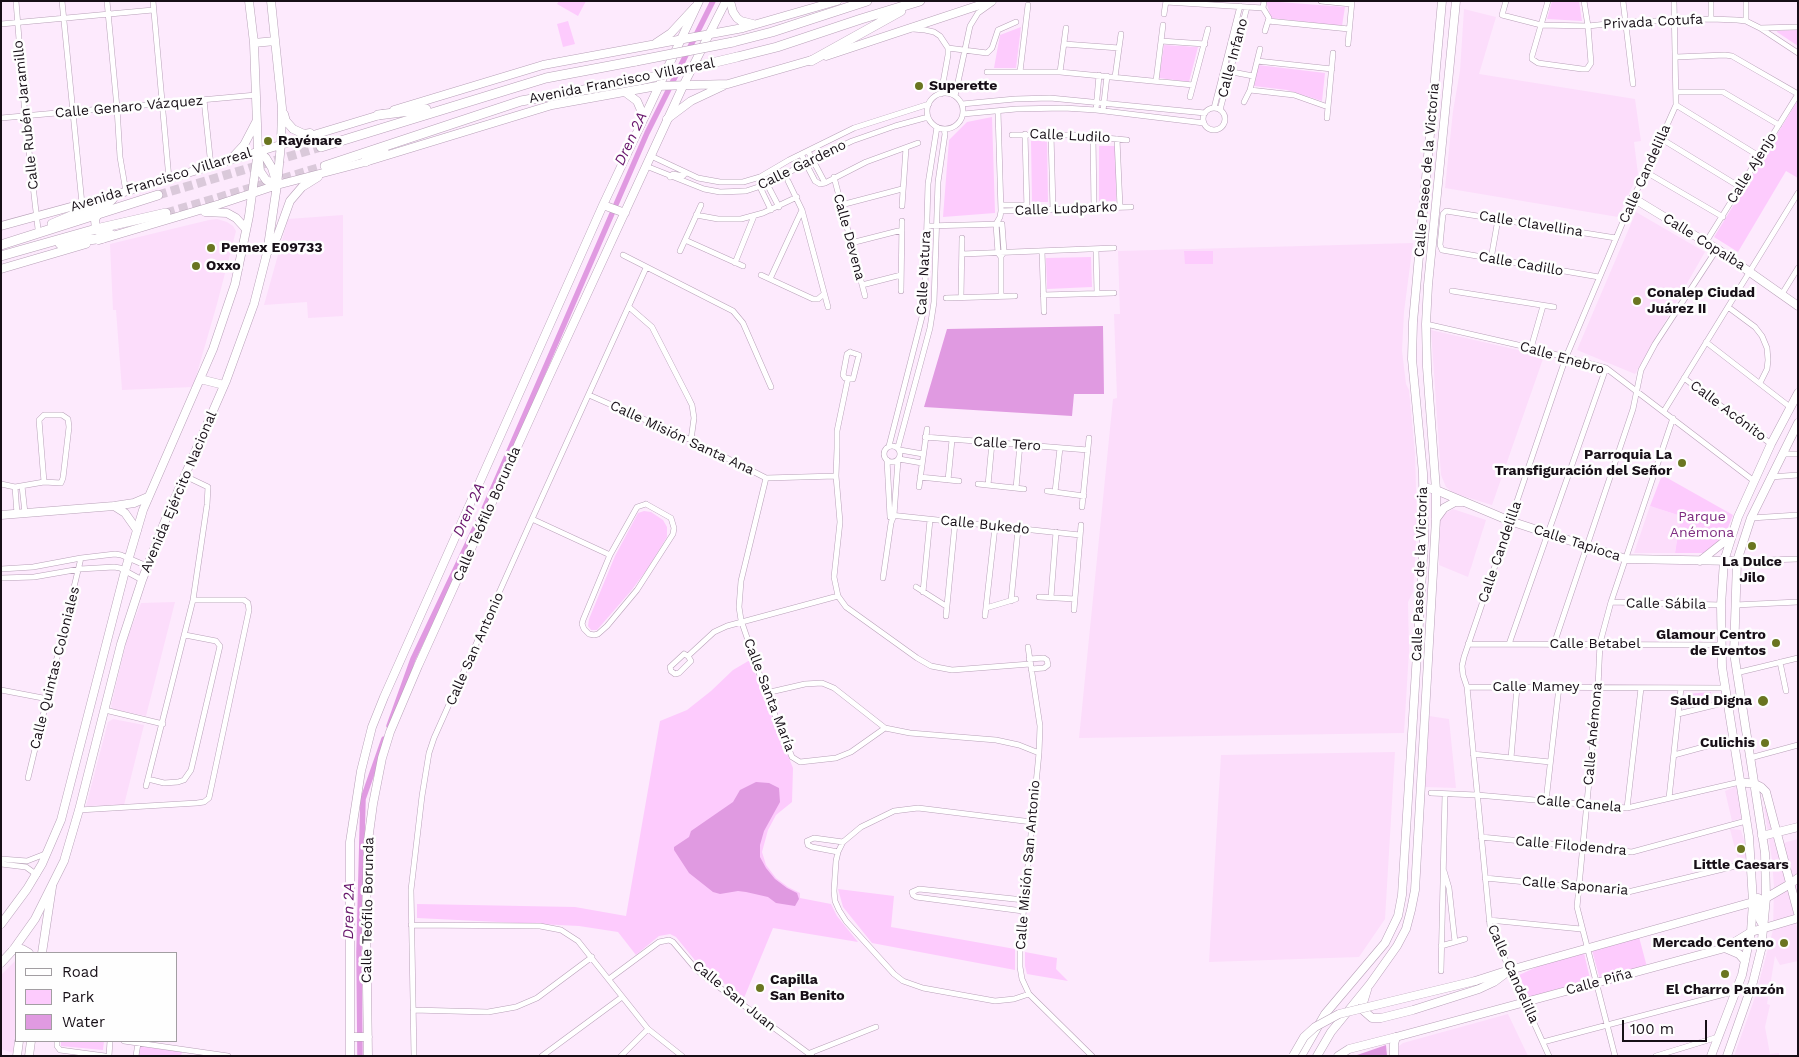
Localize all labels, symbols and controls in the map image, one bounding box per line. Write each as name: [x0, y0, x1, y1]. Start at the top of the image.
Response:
street label: Privada Cotufa: [1603, 11, 1703, 33]
street label: Calle Infano: [1214, 16, 1252, 100]
street label: Calle Rubén Jaramillo: [10, 39, 42, 191]
street label: Avenida Francisco Villarreal: [528, 55, 716, 107]
place label: Superette: [929, 78, 997, 94]
marker: Superette: [913, 80, 925, 92]
street label: Calle Paseo de la Victoria: [1411, 82, 1443, 258]
street label: Calle Genaro Vázquez: [54, 92, 204, 122]
water label: Dren 2A: [611, 109, 651, 169]
street label: Calle Candelilla: [1616, 122, 1674, 226]
street label: Calle Ludilo: [1029, 125, 1111, 147]
street label: Calle Ajenjo: [1723, 129, 1781, 207]
place label: Rayénare: [278, 133, 342, 149]
marker: Rayénare: [262, 135, 274, 147]
street label: Calle Gardeno: [755, 136, 849, 194]
street label: Avenida Francisco Villarreal: [68, 144, 254, 216]
street label: Calle Devena: [829, 192, 869, 282]
street label: Calle Ludparko: [1014, 199, 1118, 219]
street label: Calle Clavellina: [1478, 208, 1584, 240]
street label: Calle Copaiba: [1660, 210, 1748, 274]
street label: Calle Natura: [913, 230, 935, 316]
place label: Pemex E09733: [221, 240, 323, 256]
marker: Pemex E09733: [205, 242, 217, 254]
street label: Calle Cadillo: [1477, 248, 1565, 280]
place label: Oxxo: [206, 258, 241, 274]
marker: Oxxo: [190, 260, 202, 272]
place label: Conalep Ciudad Juárez II: [1647, 285, 1755, 318]
marker: Conalep Ciudad Juárez II: [1631, 295, 1643, 307]
street label: Calle Enebro: [1518, 338, 1606, 378]
street label: Calle Acónito: [1687, 377, 1769, 445]
street label: Calle Misión Santa Ana: [607, 397, 757, 479]
street label: Avenida Ejército Nacional: [137, 409, 221, 575]
street label: Calle Tero: [973, 433, 1041, 455]
street label: Calle Teófilo Borunda: [450, 444, 524, 584]
place label: Parroquia La Transfiguración del Señor: [1494, 447, 1672, 480]
marker: Parroquia La Transfiguración del Señor: [1676, 457, 1688, 469]
water label: Dren 2A: [449, 480, 489, 540]
street label: Calle Paseo de la Victoria: [1409, 486, 1431, 662]
street label: Calle Candelilla: [1475, 499, 1525, 605]
park label: Parque Anémona: [1670, 509, 1734, 542]
street label: Calle Bukedo: [940, 512, 1030, 538]
street label: Calle Tapioca: [1531, 521, 1623, 565]
marker: La Dulce Jilo: [1746, 540, 1758, 552]
place label: La Dulce Jilo: [1722, 554, 1782, 586]
street label: Calle Quintas Coloniales: [27, 585, 83, 751]
street label: Calle San Antonio: [443, 590, 507, 708]
street label: Calle Sábila: [1626, 595, 1706, 613]
place label: Glamour Centro de Eventos: [1656, 627, 1766, 660]
street label: Calle Santa María: [740, 636, 798, 754]
street label: Calle Betabel: [1550, 636, 1640, 652]
marker: Glamour Centro de Eventos: [1770, 637, 1782, 649]
street label: Calle Mamey: [1492, 679, 1580, 695]
street label: Calle Anémona: [1580, 682, 1606, 786]
place label: Salud Digna: [1670, 693, 1752, 709]
marker: Salud Digna: [1756, 694, 1770, 708]
place label: Culichis: [1700, 735, 1755, 751]
marker: Culichis: [1759, 737, 1771, 749]
street label: Calle Misión San Antonio: [1012, 779, 1044, 951]
street label: Calle Canela: [1536, 792, 1622, 816]
street label: Calle Filodendra: [1515, 833, 1627, 859]
street label: Calle Teófilo Borunda: [358, 837, 378, 983]
marker: Little Caesars: [1735, 843, 1747, 855]
place label: Little Caesars: [1693, 857, 1789, 873]
street label: Calle Saponaria: [1521, 873, 1629, 899]
water label: Dren 2A: [340, 882, 358, 940]
street label: Calle Candelilla: [1484, 922, 1542, 1026]
place label: Mercado Centeno: [1653, 935, 1774, 951]
marker: Mercado Centeno: [1778, 937, 1790, 949]
legend: [15, 952, 178, 1042]
street label: Calle San Juan: [689, 957, 779, 1035]
text: Road: [62, 963, 99, 981]
street label: Calle Piña: [1564, 965, 1634, 999]
marker: El Charro Panzón: [1719, 968, 1731, 980]
place label: Capilla San Benito: [770, 972, 845, 1004]
marker: Capilla San Benito: [754, 982, 766, 994]
place label: El Charro Panzón: [1666, 982, 1784, 998]
text: Park: [62, 988, 94, 1006]
scale bar: [1624, 1010, 1709, 1042]
text: Water: [62, 1013, 105, 1031]
text: 100 m: [1630, 1020, 1674, 1038]

